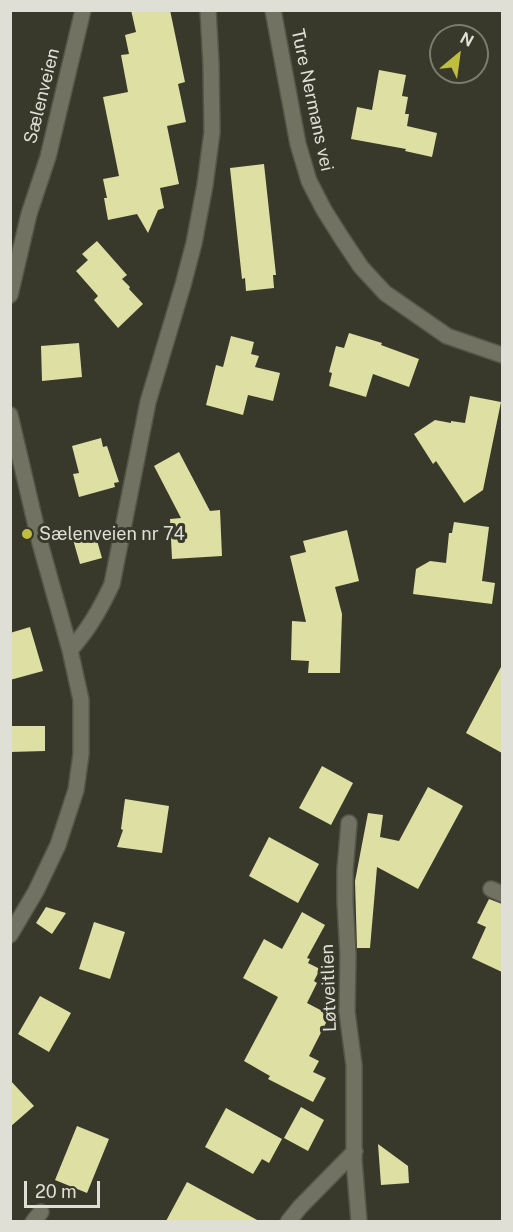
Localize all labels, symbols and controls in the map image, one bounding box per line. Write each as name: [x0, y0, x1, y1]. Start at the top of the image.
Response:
north arrow: [429, 24, 489, 84]
street label: Ture Nermans vei: [286, 27, 338, 173]
text: N: [457, 28, 477, 51]
street label: Sælenveien: [20, 46, 64, 146]
place label: Sælenveien nr 74: [39, 523, 185, 545]
marker: Sælenveien nr 74: [20, 527, 34, 541]
street label: Løtveitlien: [317, 944, 341, 1032]
scale bar: [27, 1169, 104, 1207]
text: 20 m: [35, 1181, 77, 1202]

